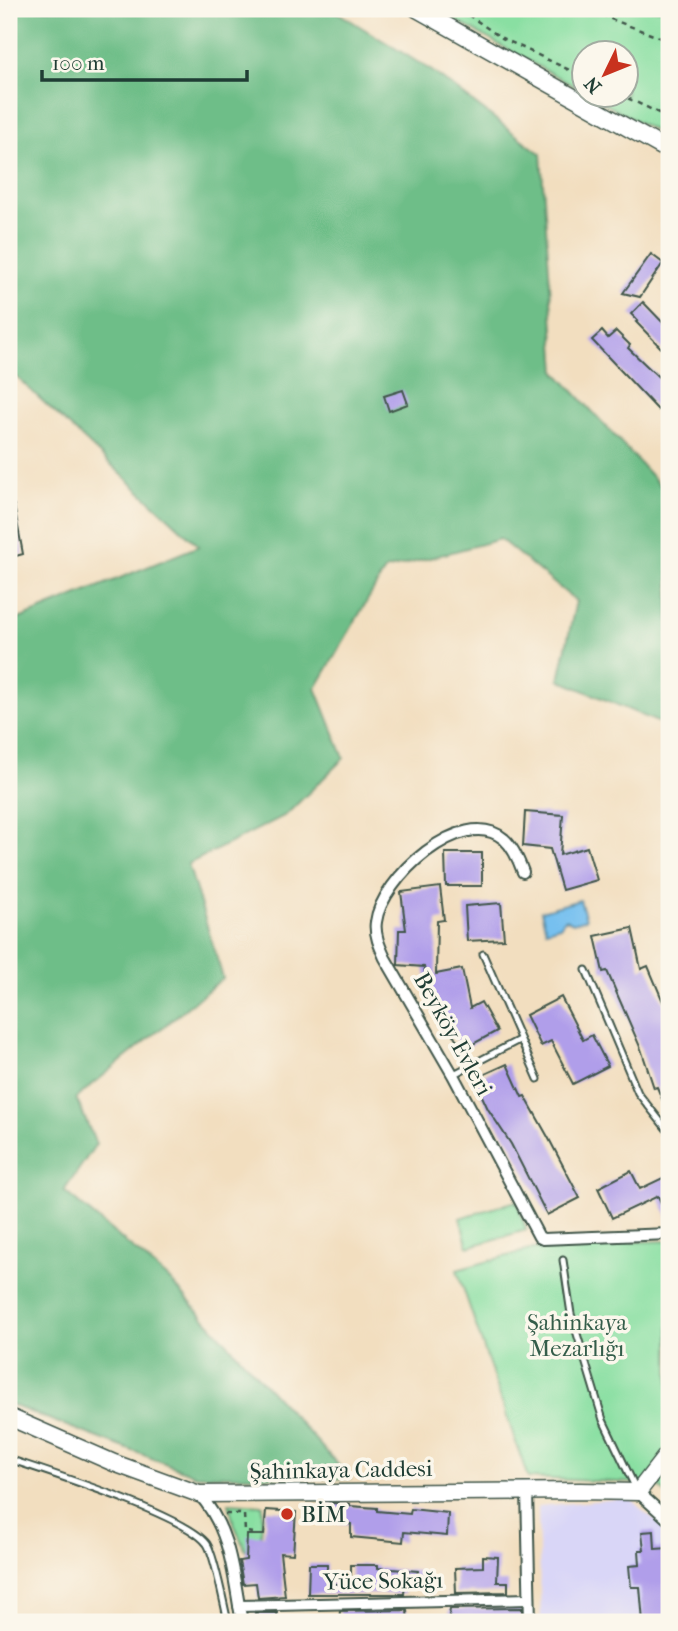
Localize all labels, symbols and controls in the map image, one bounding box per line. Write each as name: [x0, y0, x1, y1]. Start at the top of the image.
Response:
scale bar: [42, 38, 247, 82]
north arrow: [570, 38, 640, 108]
text: 100 m: [52, 51, 105, 75]
text: N: [580, 72, 606, 98]
street label: Beyköy Evleri: [408, 968, 498, 1101]
park label: Şahinkaya Mezarlığı: [527, 1309, 627, 1362]
street label: Şahinkaya Caddesi: [249, 1455, 433, 1485]
place label: BİM: [301, 1501, 346, 1528]
marker: BİM: [279, 1506, 295, 1522]
street label: Yüce Sokağı: [322, 1566, 443, 1596]

